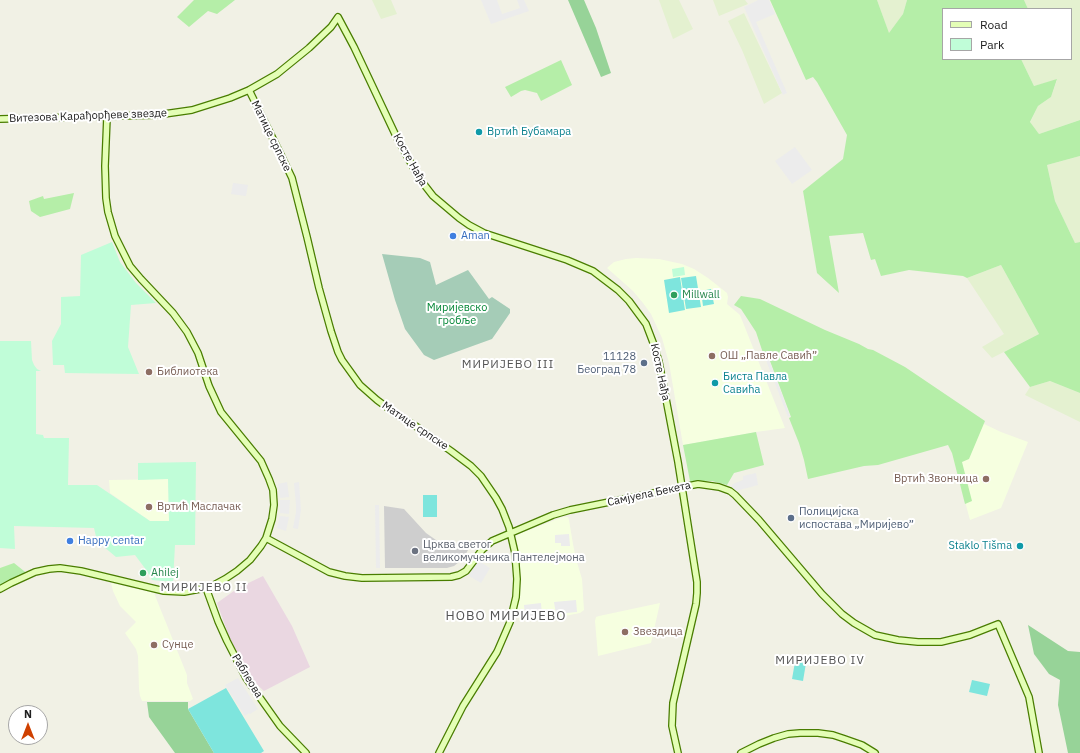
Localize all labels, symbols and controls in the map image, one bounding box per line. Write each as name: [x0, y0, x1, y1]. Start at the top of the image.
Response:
legend: [942, 8, 1072, 60]
text: Road: [980, 17, 1008, 32]
text: Park: [980, 37, 1004, 52]
street label: Матице српске: [248, 98, 294, 174]
street label: Витезова Карађорђеве звезде: [9, 107, 167, 125]
place label: Вртић Бубамара: [487, 125, 571, 139]
marker: Вртић Бубамара: [474, 127, 484, 137]
street label: Косте Нађа: [390, 131, 430, 189]
place label: Aman: [461, 229, 490, 243]
marker: Aman: [448, 231, 458, 241]
place label: Millwall: [682, 288, 720, 302]
marker: Millwall: [669, 290, 679, 300]
park label: Миријевско гробље: [427, 301, 487, 327]
street label: Косте Нађа: [647, 342, 673, 402]
place label: ОШ „Павле Савић”: [720, 349, 817, 363]
place label: 11128 Београд 78: [577, 350, 636, 376]
marker: ОШ „Павле Савић”: [707, 351, 717, 361]
district label: МИРИЈЕВО III: [462, 358, 554, 372]
marker: 11128 Београд 78: [639, 358, 649, 368]
place label: Библиотека: [157, 365, 218, 379]
marker: Библиотека: [144, 367, 154, 377]
place label: Биста Павла Савића: [723, 370, 787, 396]
marker: Биста Павла Савића: [710, 378, 720, 388]
street label: Матице српске: [379, 399, 451, 453]
place label: Вртић Звончица: [894, 472, 978, 486]
marker: Вртић Звончица: [981, 474, 991, 484]
street label: Самјуела Бекета: [606, 479, 692, 509]
place label: Вртић Маслачак: [157, 500, 241, 514]
marker: Вртић Маслачак: [144, 502, 154, 512]
place label: Полицијска испостава „Миријево”: [799, 505, 914, 531]
marker: Полицијска испостава „Миријево”: [786, 513, 796, 523]
place label: Happy centar: [78, 534, 144, 548]
marker: Happy centar: [65, 536, 75, 546]
place label: Црква светог великомученика Пантелејмона: [423, 538, 585, 564]
place label: Staklo Tišma: [948, 539, 1012, 553]
marker: Staklo Tišma: [1015, 541, 1025, 551]
marker: Црква светог великомученика Пантелејмона: [410, 546, 420, 556]
place label: Ahilej: [151, 566, 179, 580]
marker: Ahilej: [138, 568, 148, 578]
district label: МИРИЈЕВО II: [161, 581, 247, 595]
district label: НОВО МИРИЈЕВО: [446, 608, 566, 624]
place label: Звездица: [633, 625, 683, 639]
marker: Звездица: [620, 627, 630, 637]
place label: Сунце: [162, 638, 193, 652]
marker: Сунце: [149, 640, 159, 650]
street label: Раблеова: [229, 652, 265, 700]
district label: МИРИЈЕВО IV: [775, 654, 865, 668]
north arrow: [8, 705, 48, 745]
text: N: [24, 707, 32, 721]

